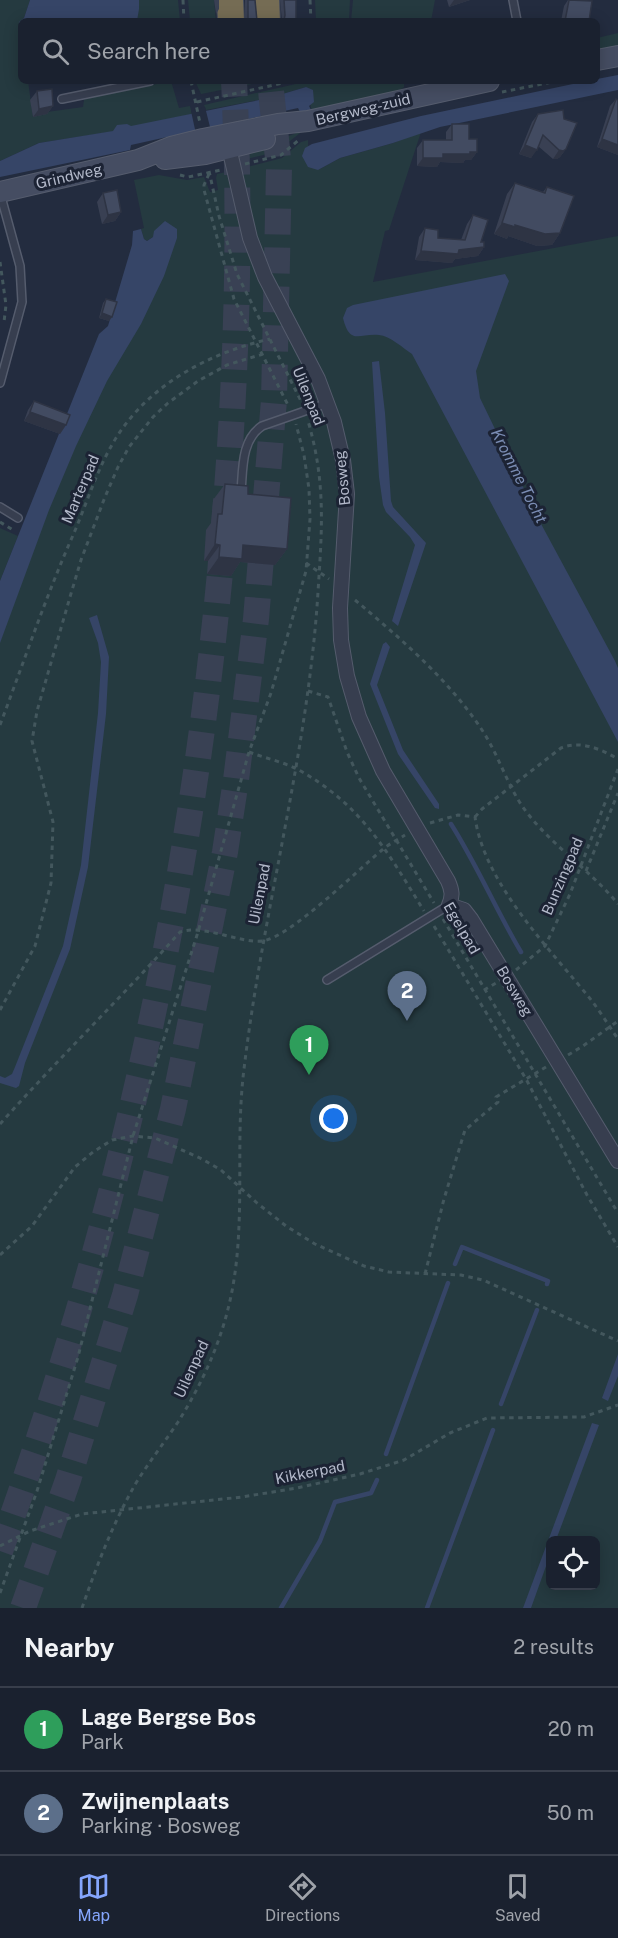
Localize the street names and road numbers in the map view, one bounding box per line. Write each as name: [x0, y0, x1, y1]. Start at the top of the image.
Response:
street label: Bergweg-zuid: [314, 90, 412, 128]
street label: Grindweg: [34, 160, 104, 192]
street label: Uilenpad: [290, 364, 328, 428]
street label: Bosweg: [331, 450, 353, 506]
street label: Marterpad: [58, 452, 102, 526]
street label: Bunzingpad: [538, 835, 586, 917]
street label: Uilenpad: [245, 862, 273, 926]
street label: Egelpad: [440, 899, 484, 957]
street label: Bosweg: [493, 963, 537, 1019]
street label: Uilenpad: [170, 1337, 212, 1401]
street label: Kikkerpad: [274, 1457, 346, 1487]

